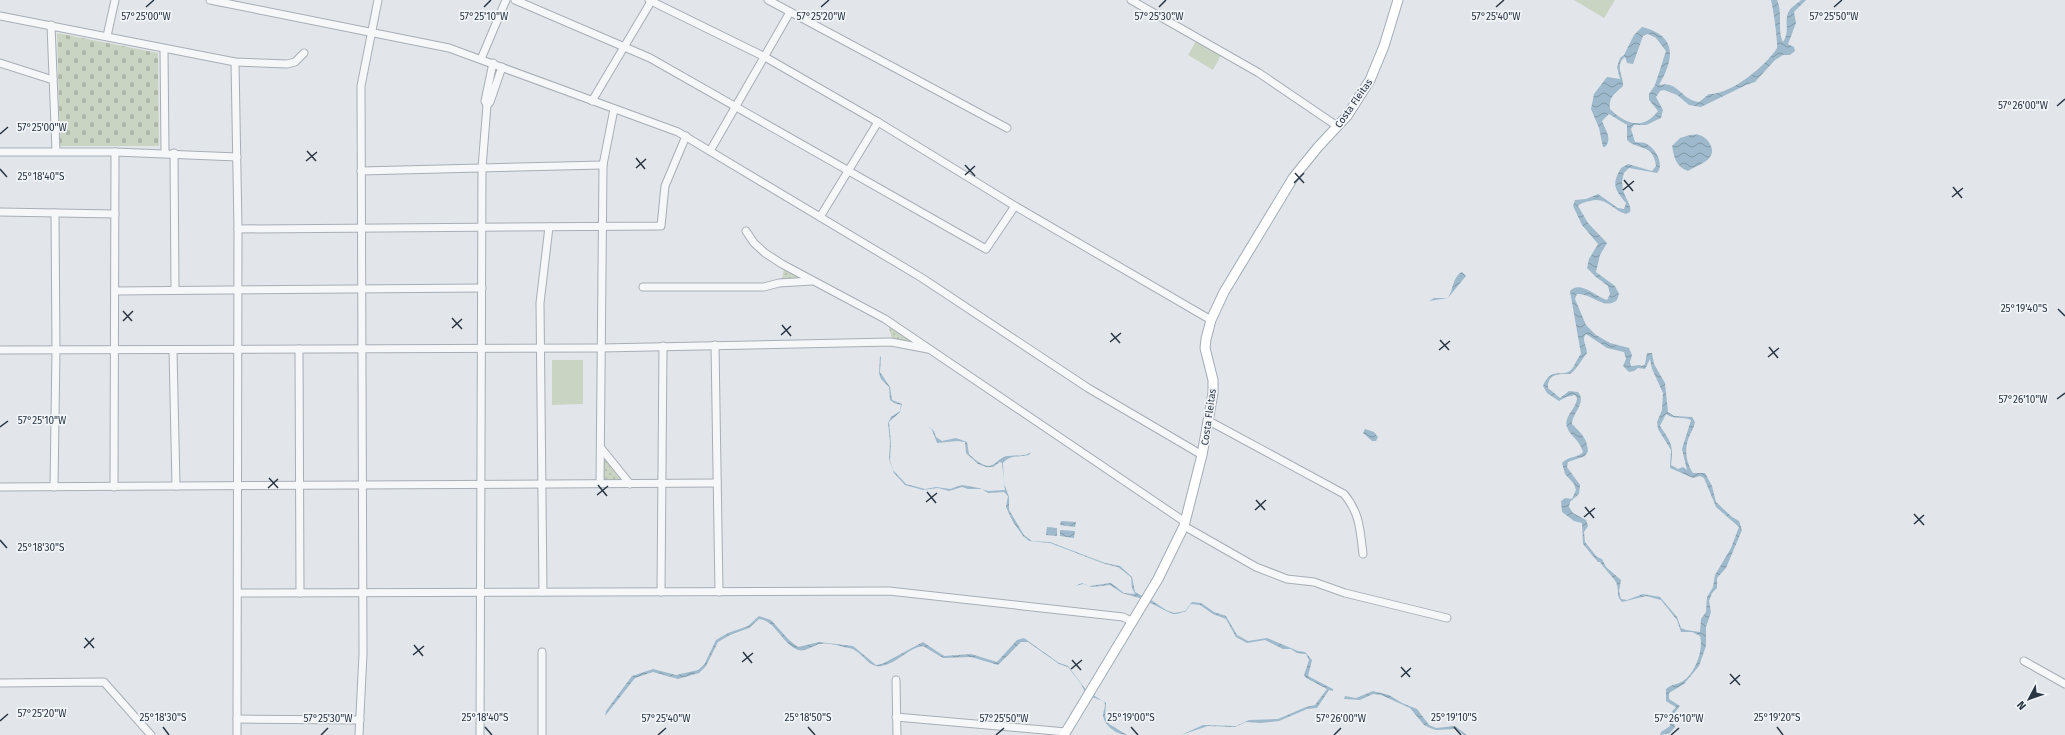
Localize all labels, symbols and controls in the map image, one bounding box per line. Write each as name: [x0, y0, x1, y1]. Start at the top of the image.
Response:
text: 57°25'00"W: [121, 11, 172, 23]
text: 57°25'10"W: [460, 11, 509, 23]
text: 57°25'20"W: [796, 11, 846, 23]
text: 57°25'30"W: [1134, 11, 1184, 23]
text: 57°25'40"W: [1471, 11, 1521, 23]
text: 57°25'50"W: [1809, 11, 1859, 23]
street label: Costa Fleitas: [1333, 77, 1375, 130]
text: 57°26'00"W: [1998, 100, 2049, 112]
text: 57°25'00"W: [17, 122, 68, 134]
text: 25°18'40"S: [18, 171, 65, 183]
text: 25°19'40"S: [2001, 303, 2048, 315]
street label: Costa Fleitas: [1199, 388, 1219, 446]
text: 57°26'10"W: [1999, 394, 2048, 406]
text: 57°25'10"W: [18, 415, 67, 427]
text: 25°18'30"S: [18, 542, 65, 554]
north arrow: [2009, 679, 2049, 719]
text: N: [2015, 698, 2029, 712]
text: 57°25'20"W: [17, 708, 67, 720]
text: 25°18'30"S: [140, 712, 187, 724]
text: 25°18'40"S: [462, 712, 509, 724]
text: 25°18'50"S: [785, 712, 832, 724]
text: 25°19'00"S: [1107, 712, 1155, 724]
text: 25°19'10"S: [1431, 712, 1478, 724]
text: 25°19'20"S: [1754, 712, 1801, 724]
text: 57°25'30"W: [303, 713, 353, 725]
text: 57°25'40"W: [641, 713, 691, 725]
text: 57°25'50"W: [979, 713, 1029, 725]
text: 57°26'00"W: [1316, 713, 1367, 725]
text: 57°26'10"W: [1655, 713, 1704, 725]

